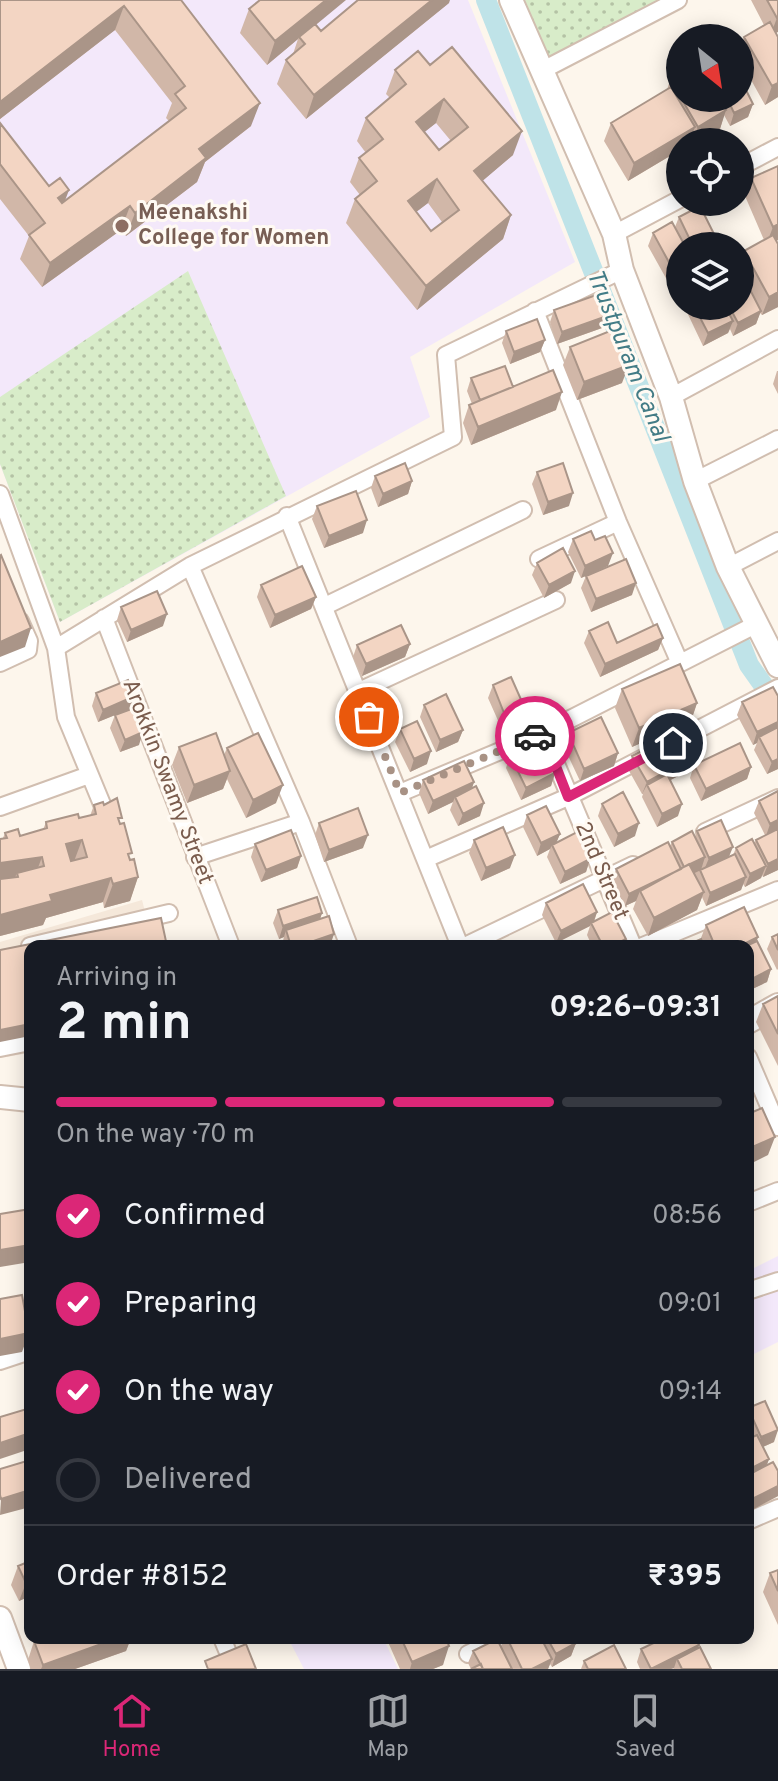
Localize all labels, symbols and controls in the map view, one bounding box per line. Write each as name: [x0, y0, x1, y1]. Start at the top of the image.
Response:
north arrow: [666, 24, 754, 112]
map controls: [666, 24, 754, 320]
button: locate: [666, 128, 754, 216]
place label: Meenakshi College for Women: [138, 200, 329, 252]
marker: Meenakshi College for Women: [113, 217, 131, 235]
button: layers: [666, 232, 754, 320]
water label: Trustpuram Canal: [579, 265, 676, 448]
street label: Arokkin Swamy Street: [115, 676, 219, 888]
pin: [335, 683, 403, 751]
icon: bag: [347, 695, 391, 739]
courier: [495, 696, 575, 776]
pin: [639, 709, 707, 777]
icon: car: [513, 714, 557, 758]
icon: home: [651, 721, 695, 765]
street label: 2nd Street: [568, 818, 634, 924]
text: Arriving in: [56, 962, 177, 995]
text: 09:26–09:31: [549, 990, 722, 1027]
text: 2 min: [56, 992, 192, 1058]
text: On the way · 70 m: [56, 1119, 255, 1152]
icon: check: [56, 1194, 100, 1238]
text: Confirmed: [124, 1198, 266, 1235]
text: 08:56: [652, 1200, 722, 1233]
icon: check: [56, 1282, 100, 1326]
text: Preparing: [124, 1286, 257, 1323]
text: 09:01: [658, 1288, 722, 1321]
icon: check: [56, 1370, 100, 1414]
text: On the way: [124, 1374, 274, 1411]
text: 09:14: [659, 1376, 722, 1409]
text: Delivered: [124, 1462, 252, 1499]
text: Order #8152: [56, 1559, 228, 1596]
text: ₹395: [648, 1559, 722, 1596]
tab: Home: [103, 1689, 161, 1764]
tab: Map: [366, 1689, 410, 1764]
tab: Saved: [615, 1689, 675, 1764]

